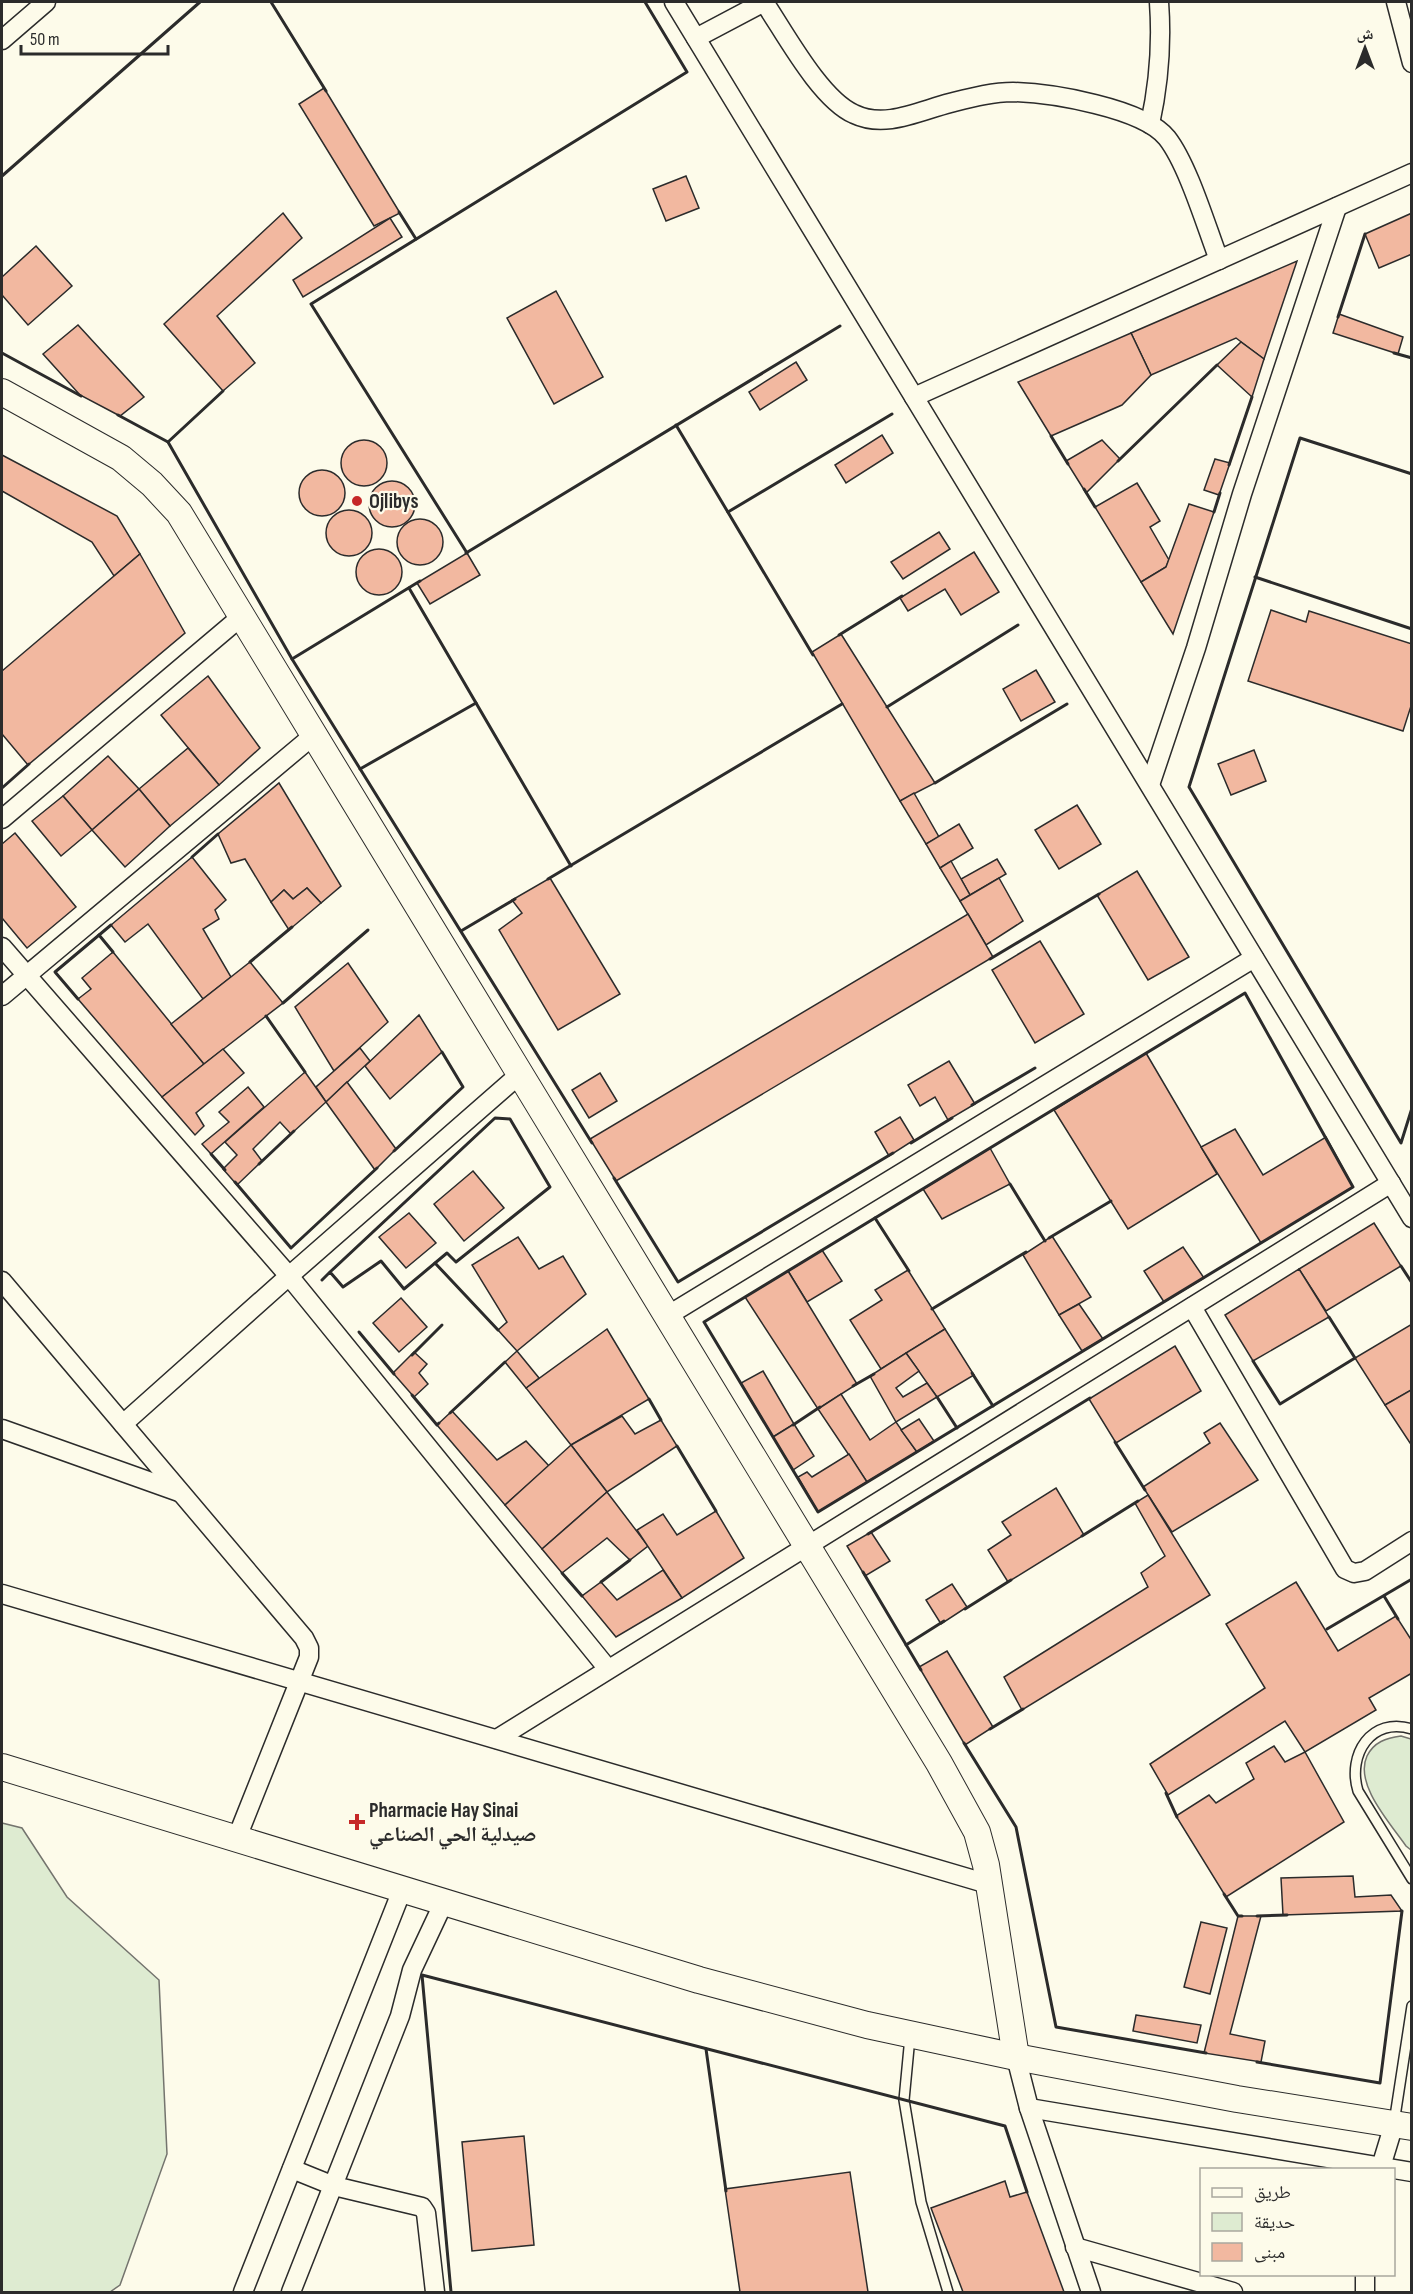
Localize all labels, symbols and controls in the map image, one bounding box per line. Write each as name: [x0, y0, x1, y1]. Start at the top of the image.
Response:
scale bar: [21, 18, 168, 56]
north arrow: [1335, 18, 1395, 78]
text: ش: [1357, 25, 1374, 44]
text: 50 m: [30, 29, 60, 50]
place label: Ojlibys: [369, 489, 419, 514]
marker: Ojlibys: [350, 494, 364, 508]
place label: Pharmacie Hay Sinai صيدلية الحي الصناعي: [369, 1798, 537, 1850]
marker: Pharmacie Hay Sinai صيدلية الحي الصناعي: [350, 1815, 364, 1829]
legend: [1200, 2168, 1395, 2276]
text: طريق: [1254, 2182, 1291, 2203]
text: حديقة: [1254, 2212, 1295, 2233]
text: مبنى: [1254, 2242, 1285, 2263]

